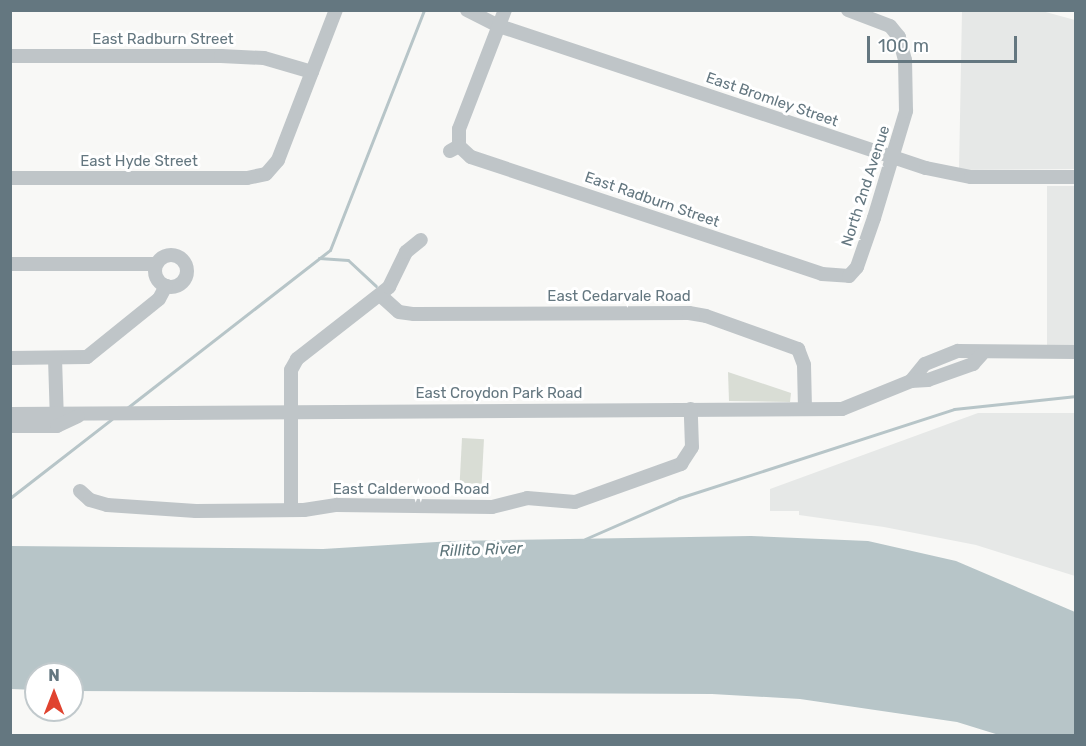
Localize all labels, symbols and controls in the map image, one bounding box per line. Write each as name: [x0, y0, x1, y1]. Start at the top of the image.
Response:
scale bar: [870, 24, 1020, 62]
street label: East Radburn Street: [92, 31, 234, 49]
text: 100 m: [878, 35, 929, 57]
street label: East Bromley Street: [703, 69, 841, 131]
street label: North 2nd Avenue: [838, 123, 894, 249]
street label: East Hyde Street: [80, 153, 198, 171]
street label: East Radburn Street: [582, 168, 722, 232]
street label: East Cedarvale Road: [547, 288, 691, 306]
street label: East Croydon Park Road: [415, 385, 583, 403]
street label: East Calderwood Road: [333, 481, 489, 499]
water label: Rillito River: [439, 539, 523, 561]
north arrow: [24, 662, 84, 722]
text: N: [48, 666, 60, 685]

